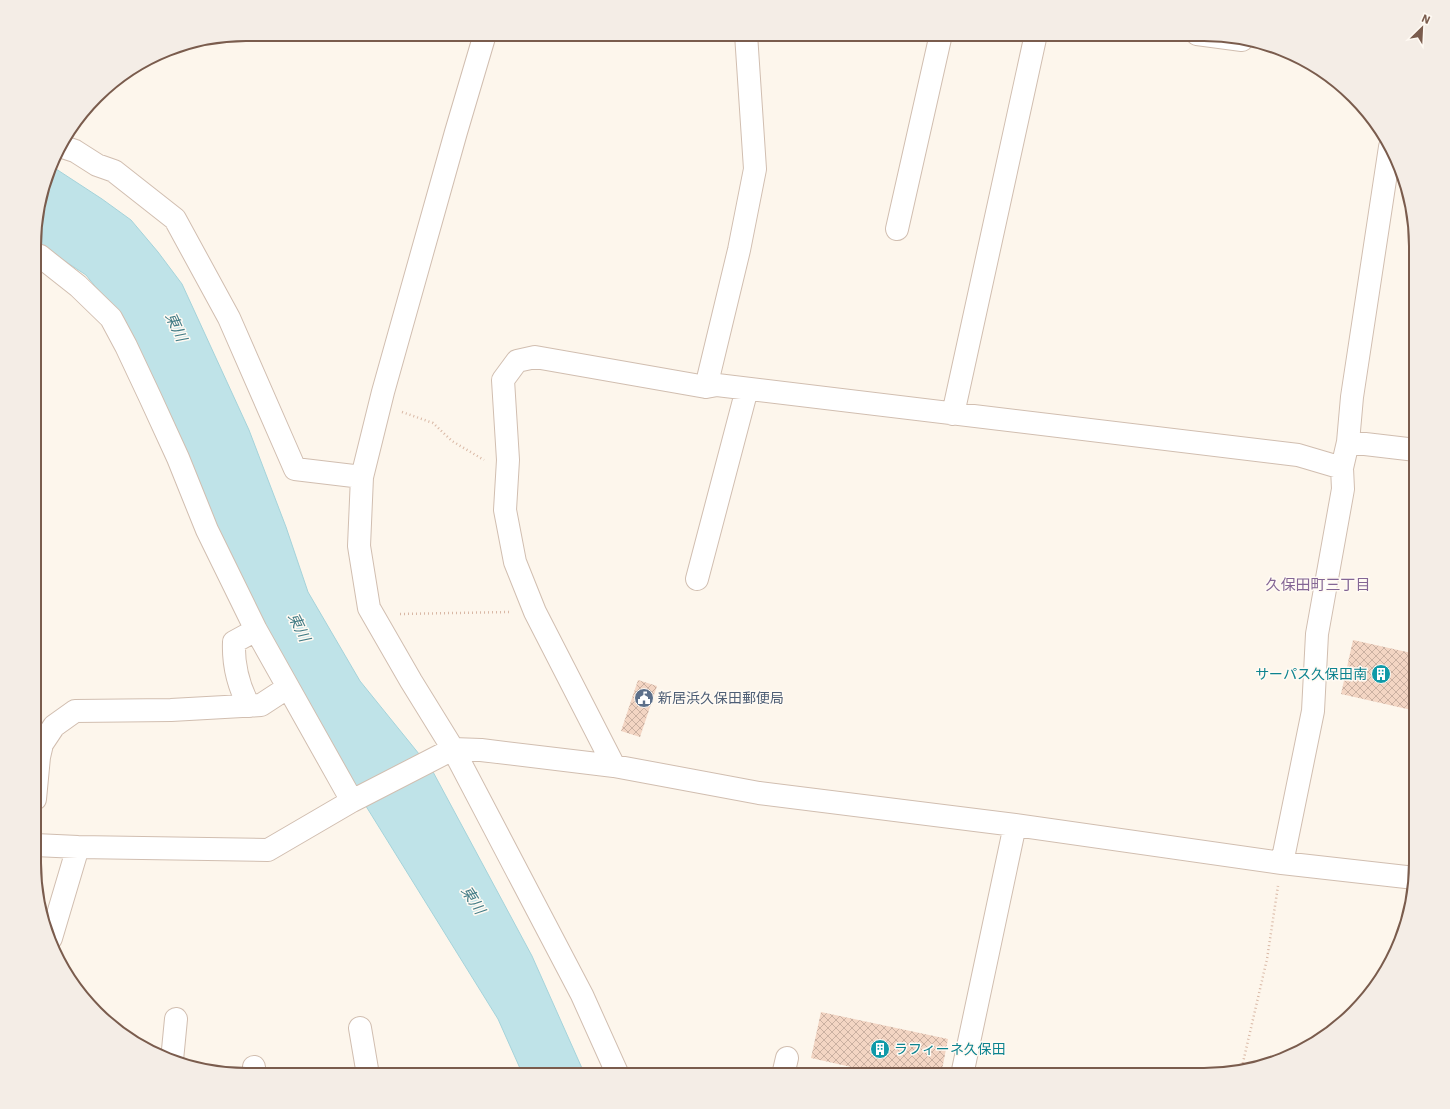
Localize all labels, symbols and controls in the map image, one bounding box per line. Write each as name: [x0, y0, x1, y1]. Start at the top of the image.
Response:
north arrow: [1402, 8, 1442, 48]
text: N: [1420, 11, 1433, 27]
water label: 東川: [162, 309, 192, 346]
district label: 久保田町三丁目: [1265, 575, 1371, 594]
water label: 東川: [284, 609, 315, 646]
building icon: サーパス久保田南: [1370, 663, 1392, 685]
place label: サーパス久保田南: [1255, 665, 1367, 683]
public building icon: 新居浜久保田郵便局: [633, 687, 655, 709]
place label: 新居浜久保田郵便局: [658, 689, 784, 707]
water label: 東川: [457, 882, 491, 919]
building icon: ラフィーネ久保田: [869, 1038, 891, 1060]
place label: ラフィーネ久保田: [894, 1040, 1006, 1058]

